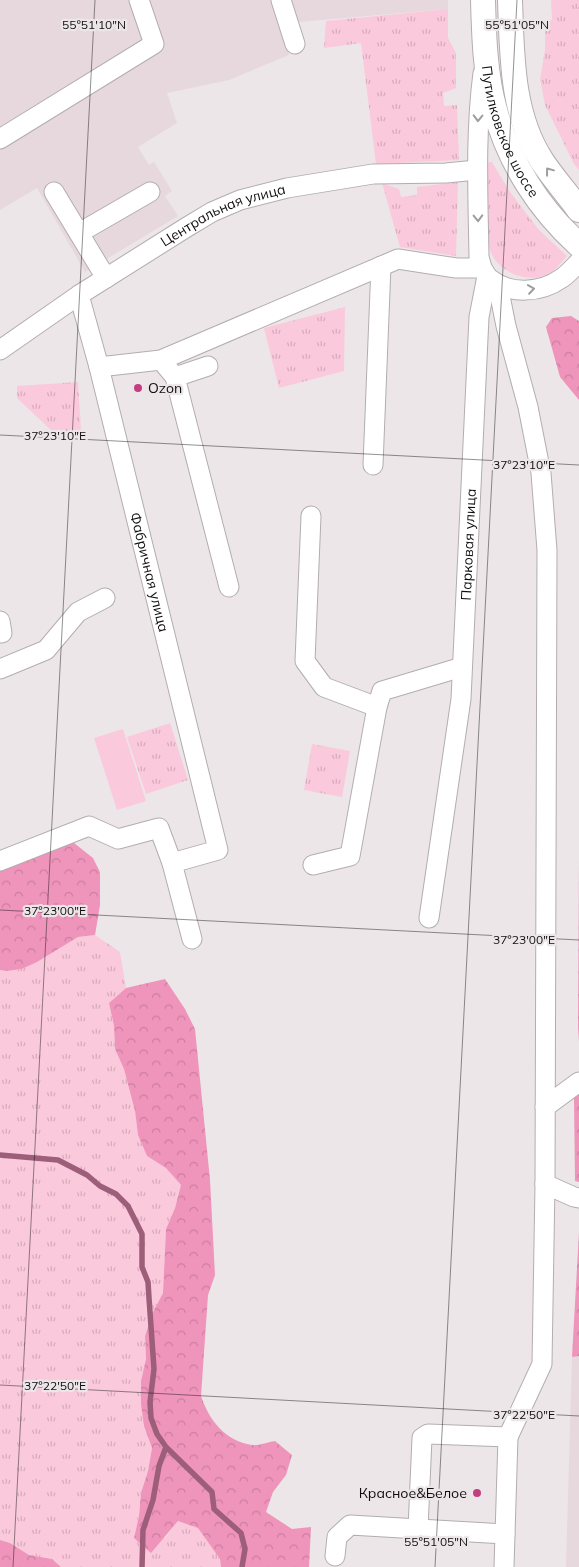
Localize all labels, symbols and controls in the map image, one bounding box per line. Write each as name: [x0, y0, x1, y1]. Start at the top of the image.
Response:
text: 55°51'10"N: [62, 17, 126, 32]
text: 55°51'05"N: [485, 17, 549, 32]
street label: Путилковское шоссе: [478, 65, 543, 201]
one-way arrow: [473, 114, 483, 122]
one-way arrow: [547, 168, 555, 177]
street label: Центральная улица: [157, 180, 287, 251]
one-way arrow: [473, 215, 484, 223]
one-way arrow: [528, 284, 536, 295]
place label: Ozon: [148, 379, 182, 397]
marker: Ozon: [132, 382, 144, 394]
text: 37°23'10"E: [24, 428, 86, 443]
text: 37°23'10"E: [493, 457, 555, 472]
street label: Парковая улица: [457, 488, 480, 601]
street label: Фабричная улица: [126, 510, 173, 634]
text: 37°23'00"E: [24, 903, 86, 918]
text: 37°23'00"E: [493, 932, 555, 947]
text: 37°22'50"E: [24, 1378, 86, 1393]
text: 37°22'50"E: [493, 1407, 555, 1422]
place label: Красное&Белое: [359, 1484, 467, 1502]
marker: Красное&Белое: [471, 1487, 483, 1499]
text: 55°51'05"N: [404, 1534, 468, 1549]

